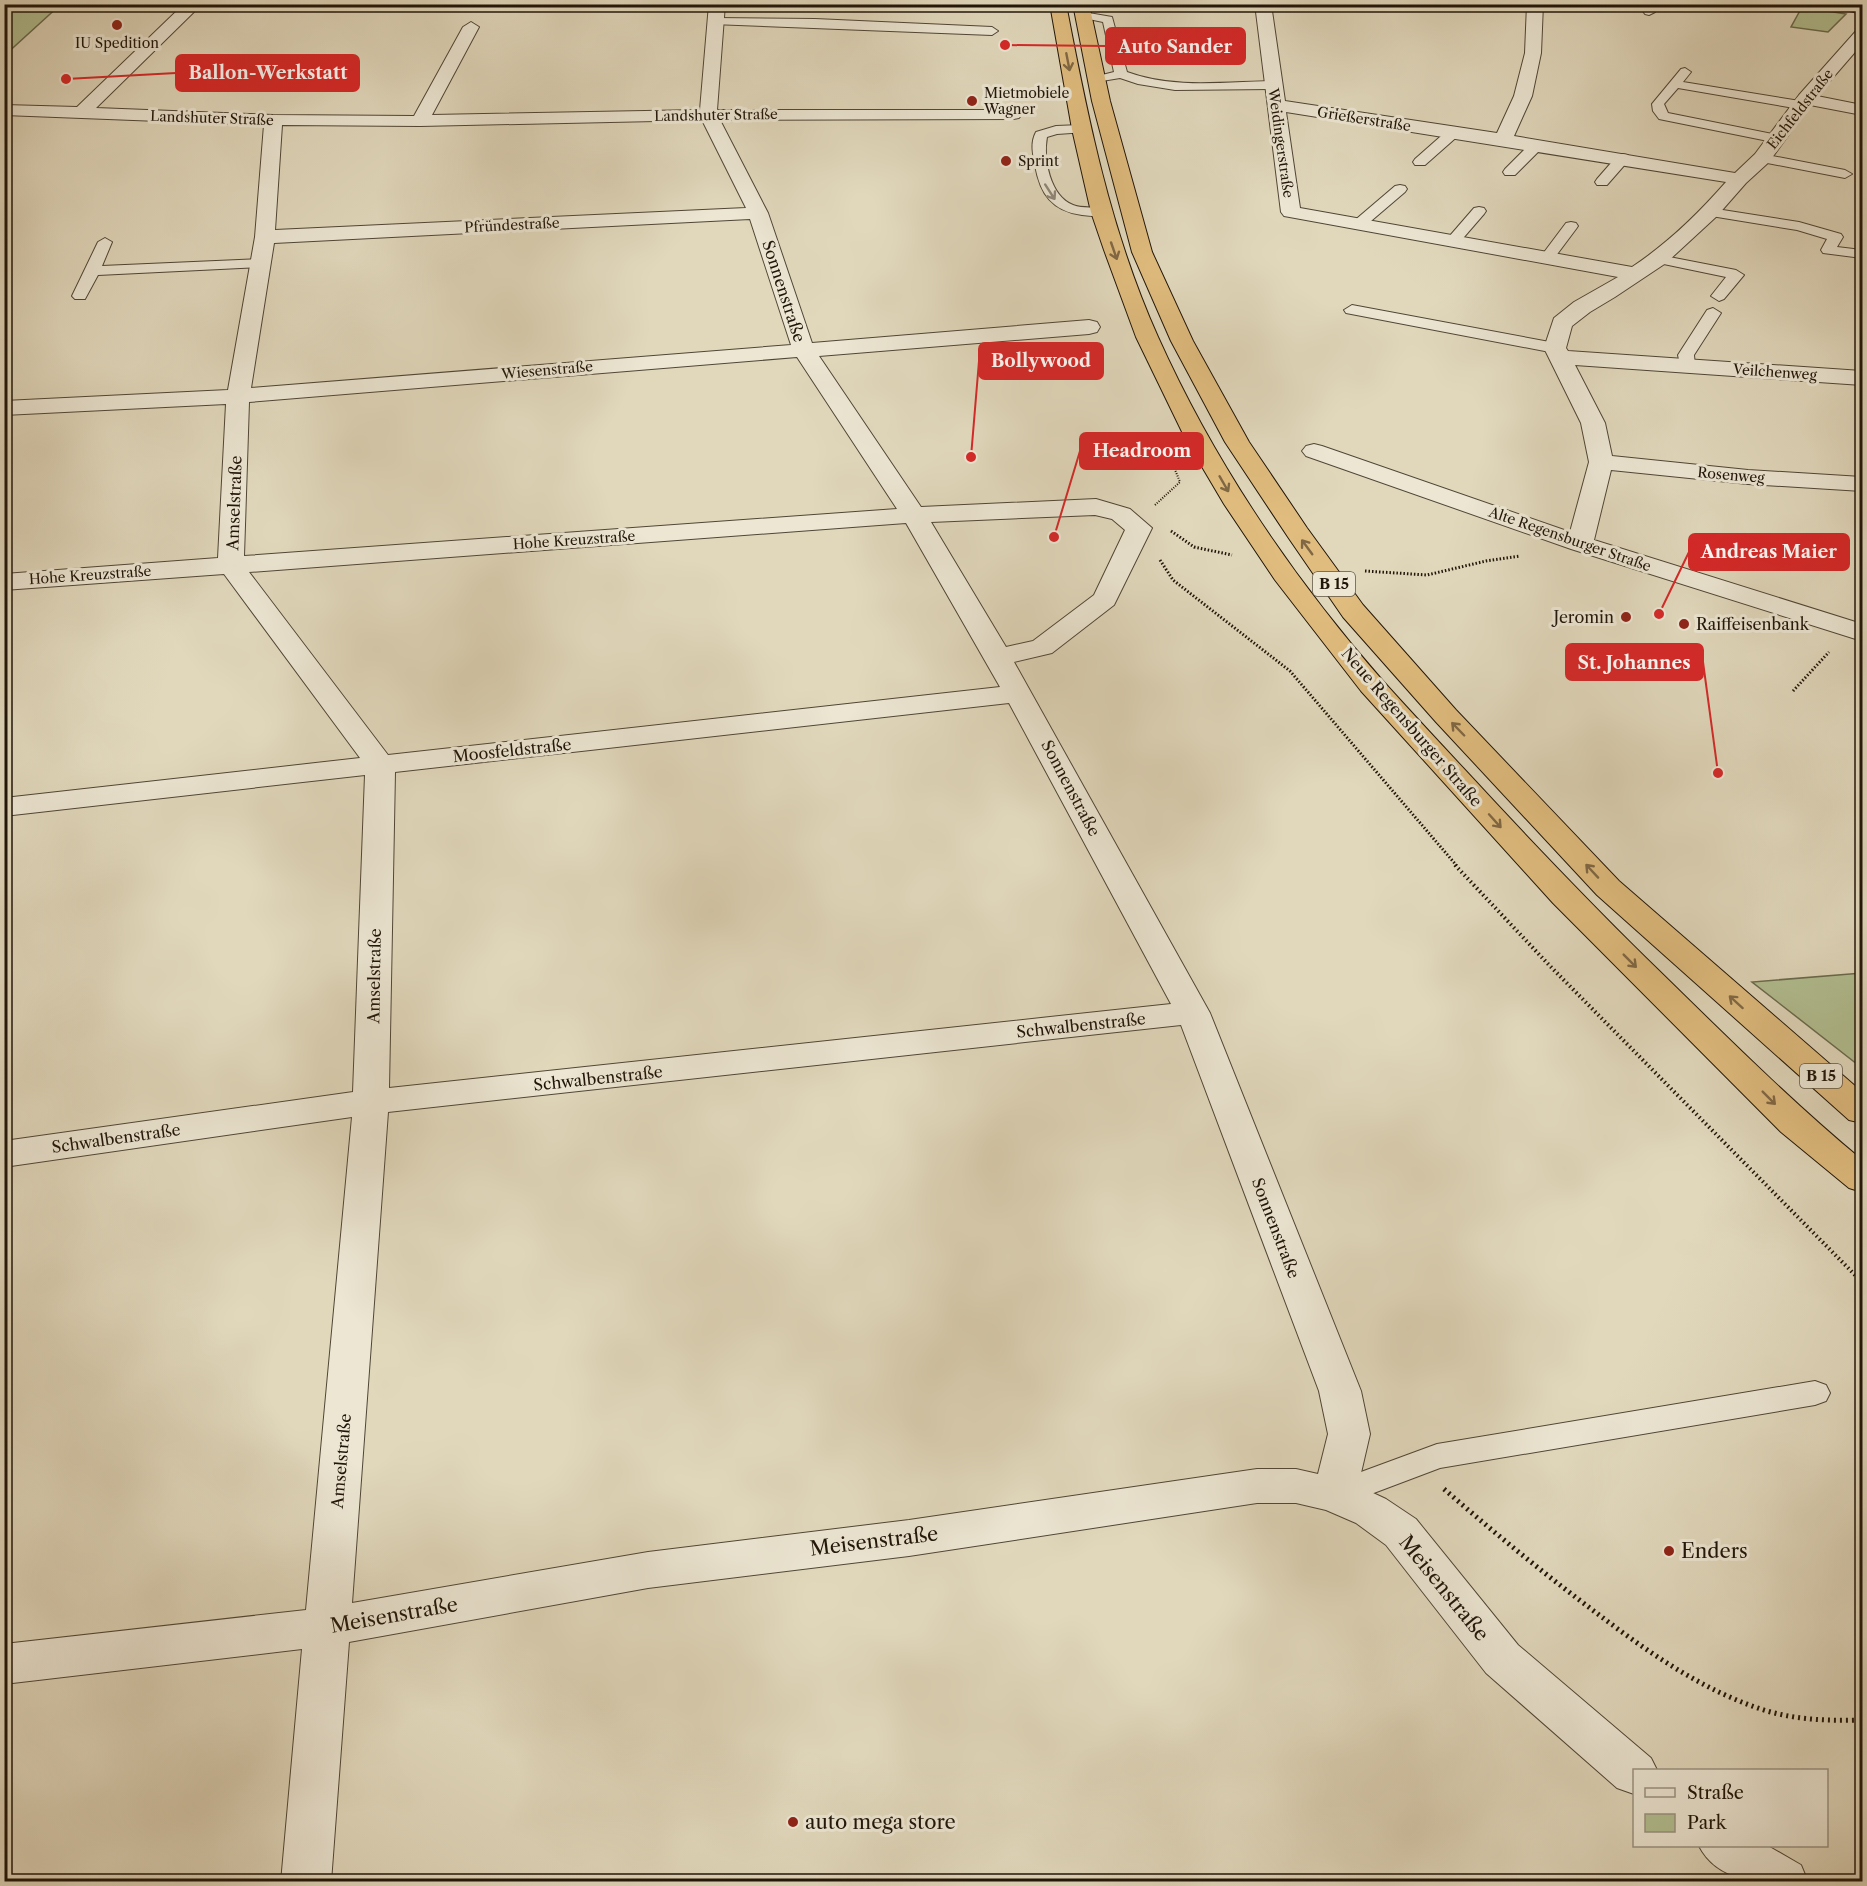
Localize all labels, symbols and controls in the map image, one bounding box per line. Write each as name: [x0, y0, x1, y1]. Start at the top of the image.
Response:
marker: IU Spedition: [110, 18, 124, 32]
callout: Auto Sander: [1106, 28, 1245, 64]
place label: IU Spedition: [75, 34, 159, 52]
text: Auto Sander: [1117, 36, 1232, 58]
one-way arrow: [1063, 52, 1074, 71]
callout: Ballon-Werkstatt: [176, 55, 359, 91]
text: Ballon-Werkstatt: [189, 62, 348, 84]
street label: Eichfeldstraße: [1763, 65, 1837, 153]
place label: Mietmobiele Wagner: [983, 84, 1070, 118]
street label: Weidingerstraße: [1264, 86, 1298, 199]
marker: Mietmobiele Wagner: [965, 94, 979, 108]
street label: Grießerstraße: [1316, 103, 1412, 135]
street label: Landshuter Straße: [654, 105, 778, 125]
street label: Landshuter Straße: [150, 107, 274, 129]
place label: Sprint: [1018, 152, 1059, 170]
marker: Sprint: [999, 154, 1013, 168]
one-way arrow: [1043, 184, 1056, 201]
street label: Pfründestraße: [464, 214, 560, 236]
street label: Sonnenstraße: [758, 237, 810, 345]
one-way arrow: [1110, 241, 1121, 260]
callout: Bollywood: [979, 343, 1103, 379]
text: Bollywood: [991, 350, 1091, 372]
street label: Wiesenstraße: [499, 357, 594, 383]
street label: Veilchenweg: [1732, 360, 1818, 384]
callout: Headroom: [1080, 433, 1203, 469]
text: Headroom: [1093, 440, 1191, 462]
street label: Amselstraße: [222, 455, 246, 552]
street label: Rosenweg: [1697, 463, 1766, 487]
one-way arrow: [1218, 475, 1230, 492]
street label: Alte Regensburger Straße: [1485, 502, 1654, 575]
street label: Hohe Kreuzstraße: [512, 527, 636, 553]
callout: Andreas Maier: [1689, 534, 1849, 570]
one-way arrow: [1301, 539, 1313, 556]
text: Andreas Maier: [1700, 541, 1837, 563]
street label: Hohe Kreuzstraße: [28, 562, 152, 588]
road number: B 15: [1313, 572, 1355, 596]
place label: Jeromin: [1550, 607, 1614, 627]
marker: Jeromin: [1619, 610, 1633, 624]
place label: Raiffeisenbank: [1696, 614, 1810, 634]
marker: Raiffeisenbank: [1677, 617, 1691, 631]
street label: Neue Regensburger Straße: [1337, 643, 1487, 811]
callout: St. Johannes: [1566, 644, 1703, 680]
text: St. Johannes: [1577, 652, 1691, 674]
one-way arrow: [1451, 722, 1466, 737]
street label: Moosfeldstraße: [452, 734, 572, 766]
street label: Sonnenstraße: [1037, 736, 1105, 840]
one-way arrow: [1488, 813, 1502, 828]
one-way arrow: [1586, 864, 1600, 879]
street label: Amselstraße: [363, 928, 385, 1025]
one-way arrow: [1623, 954, 1638, 969]
one-way arrow: [1729, 995, 1744, 1009]
street label: Schwalbenstraße: [1015, 1008, 1147, 1042]
street label: Schwalbenstraße: [532, 1061, 664, 1095]
road number: B 15: [1800, 1064, 1842, 1088]
one-way arrow: [1761, 1091, 1776, 1106]
street label: Schwalbenstraße: [50, 1119, 182, 1157]
street label: Sonnenstraße: [1248, 1175, 1304, 1281]
street label: Amselstraße: [327, 1413, 355, 1510]
street label: Meisenstraße: [808, 1521, 940, 1561]
street label: Meisenstraße: [1394, 1530, 1494, 1646]
place label: Enders: [1681, 1539, 1748, 1563]
marker: Enders: [1662, 1544, 1676, 1558]
street label: Meisenstraße: [328, 1592, 460, 1638]
legend: [1633, 1769, 1828, 1847]
text: Straße: [1687, 1782, 1744, 1804]
place label: auto mega store: [805, 1810, 956, 1834]
text: Park: [1687, 1812, 1728, 1834]
marker: auto mega store: [786, 1815, 800, 1829]

